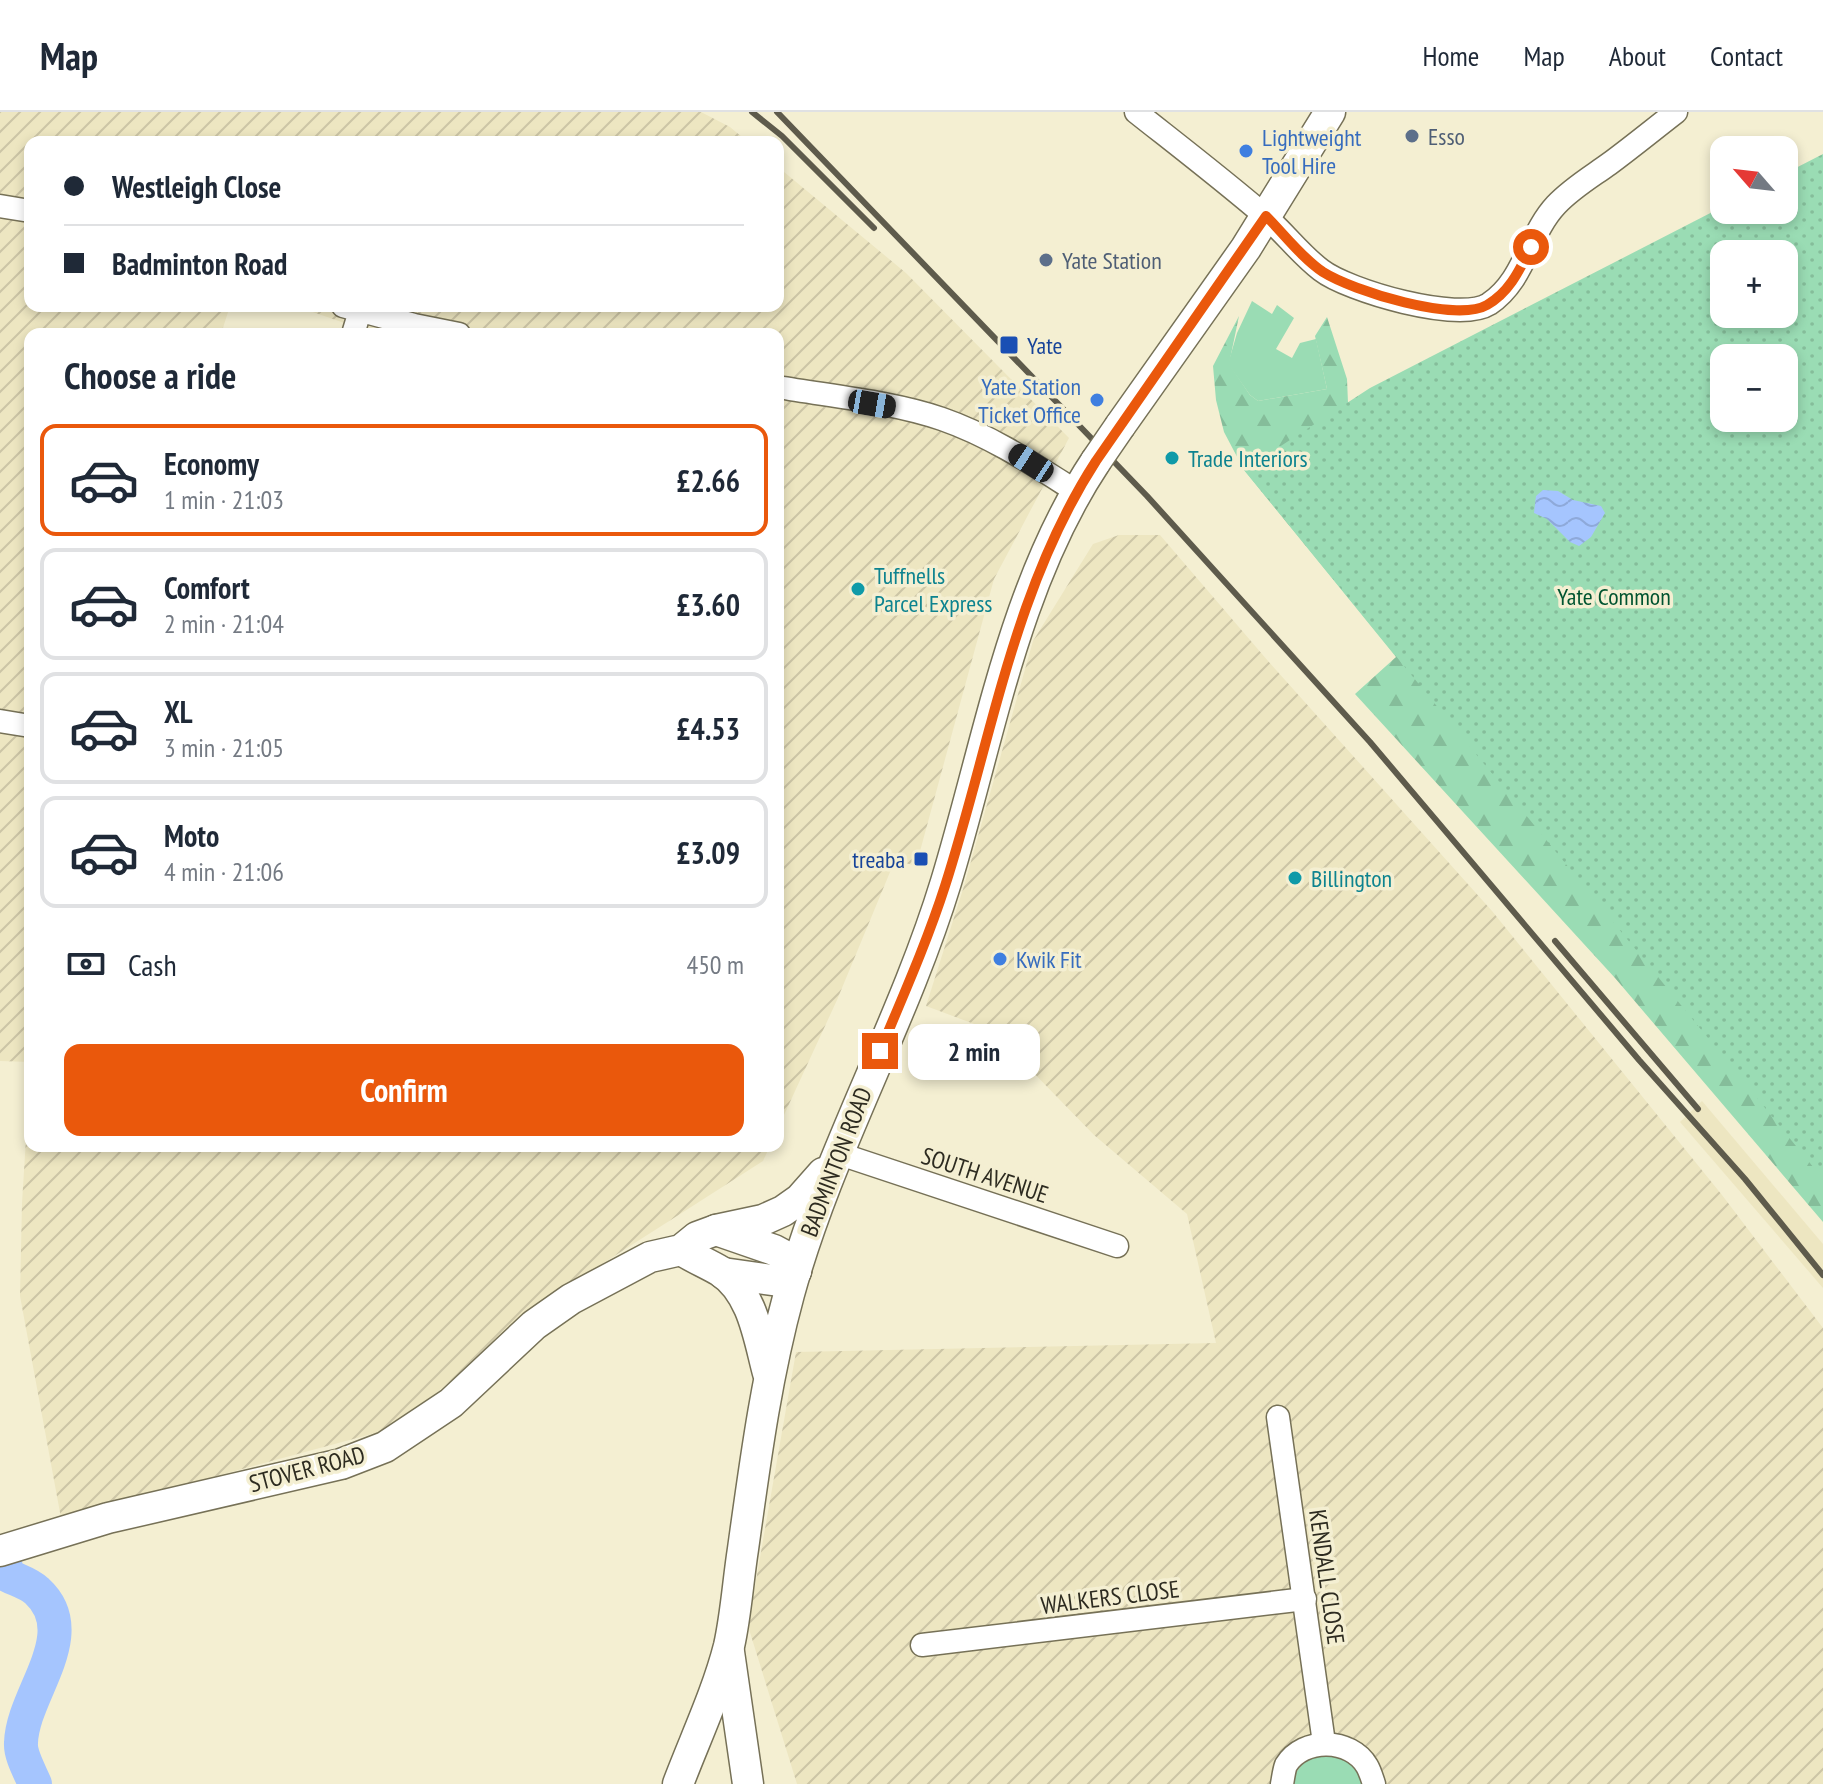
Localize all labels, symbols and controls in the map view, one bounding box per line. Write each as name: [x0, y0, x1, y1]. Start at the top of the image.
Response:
text: Map: [40, 31, 98, 80]
text: Home: [1423, 37, 1479, 74]
text: Map: [1523, 37, 1565, 74]
text: About: [1609, 37, 1666, 74]
text: Contact: [1710, 37, 1783, 74]
place label: Esso: [1428, 121, 1465, 152]
place label: Lightweight Tool Hire: [1262, 122, 1362, 181]
marker: Esso: [1403, 127, 1421, 145]
north arrow: [1710, 136, 1798, 224]
map controls: [1710, 136, 1798, 432]
marker: Lightweight Tool Hire: [1237, 142, 1255, 160]
text: Westleigh Close: [112, 167, 281, 206]
route start: [1513, 229, 1549, 265]
button: +: [1710, 240, 1798, 328]
text: Badminton Road: [112, 244, 287, 283]
place label: Yate Station: [1062, 245, 1162, 276]
marker: Yate Station: [1037, 251, 1055, 269]
place label: Yate: [1027, 330, 1062, 361]
marker: Yate: [998, 334, 1020, 356]
button: −: [1710, 344, 1798, 432]
text: Choose a ride: [64, 352, 236, 399]
place label: Yate Station Ticket Office: [978, 371, 1081, 430]
car: [846, 388, 898, 420]
marker: Yate Station Ticket Office: [1088, 391, 1106, 409]
car: [1004, 440, 1058, 486]
place label: Trade Interiors: [1188, 443, 1308, 474]
icon: car: [68, 444, 140, 516]
text: Economy: [164, 444, 259, 483]
marker: Trade Interiors: [1163, 449, 1181, 467]
text: £2.66: [676, 461, 740, 500]
text: 1 min · 21:03: [164, 483, 284, 516]
place label: Tuffnells Parcel Express: [874, 560, 992, 619]
icon: car: [68, 568, 140, 640]
text: Comfort: [164, 568, 250, 607]
marker: Tuffnells Parcel Express: [849, 580, 867, 598]
park label: Yate Common: [1557, 581, 1671, 612]
text: £3.60: [676, 585, 740, 624]
text: 2 min · 21:04: [164, 607, 284, 640]
icon: car: [68, 692, 140, 764]
text: XL: [164, 692, 193, 731]
text: £4.53: [676, 709, 740, 748]
text: 3 min · 21:05: [164, 731, 284, 764]
icon: car: [68, 816, 140, 888]
text: Moto: [164, 816, 219, 855]
text: £3.09: [676, 833, 740, 872]
place label: treaba: [852, 844, 905, 875]
marker: treaba: [912, 850, 930, 868]
text: 4 min · 21:06: [164, 855, 284, 888]
place label: Billington: [1311, 863, 1392, 894]
marker: Billington: [1286, 869, 1304, 887]
icon: cash: [64, 942, 108, 986]
place label: Kwik Fit: [1016, 944, 1082, 975]
text: Cash: [128, 945, 177, 984]
text: 450 m: [686, 948, 744, 981]
marker: Kwik Fit: [991, 950, 1009, 968]
callout: 2 min: [908, 1023, 1040, 1079]
route end: [862, 1033, 898, 1069]
text: 2 min: [948, 1035, 1000, 1068]
button: Confirm: [64, 1044, 744, 1136]
street label: BADMINTON ROAD: [793, 1083, 879, 1241]
street label: SOUTH AVENUE: [918, 1140, 1052, 1210]
street label: STOVER ROAD: [246, 1439, 368, 1499]
street label: KENDALL CLOSE: [1302, 1508, 1352, 1646]
street label: WALKERS CLOSE: [1039, 1573, 1181, 1621]

